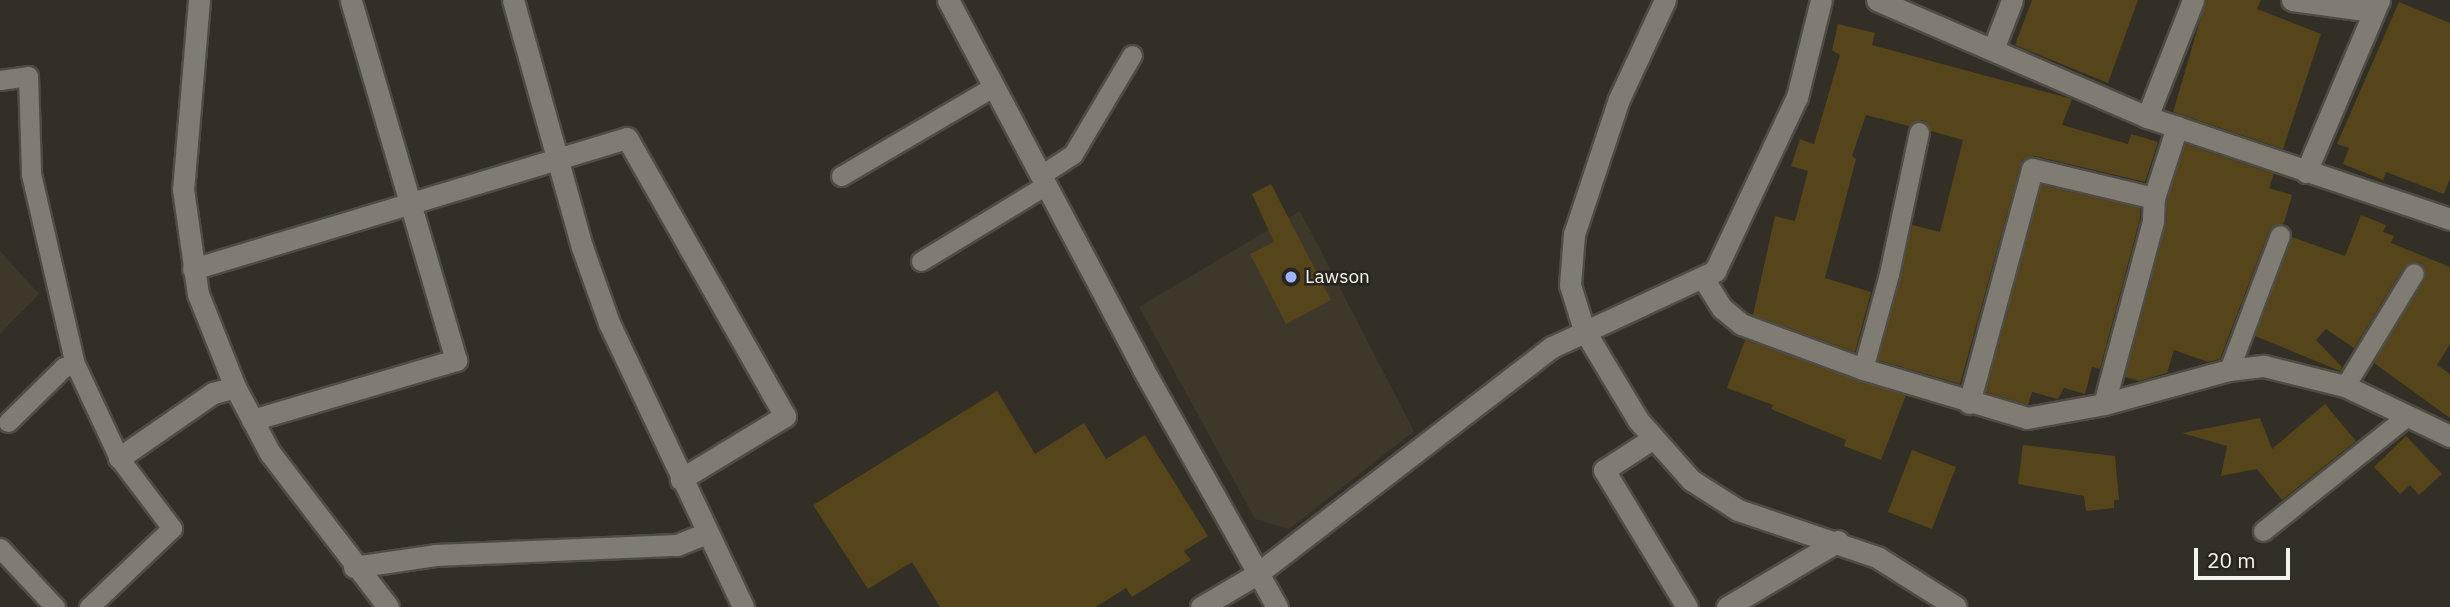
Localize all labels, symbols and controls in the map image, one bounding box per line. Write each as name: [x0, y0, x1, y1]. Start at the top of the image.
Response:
place label: Lawson: [1305, 266, 1370, 288]
marker: Lawson: [1283, 269, 1299, 285]
scale bar: [2198, 534, 2294, 578]
text: 20 m: [2207, 546, 2256, 574]

